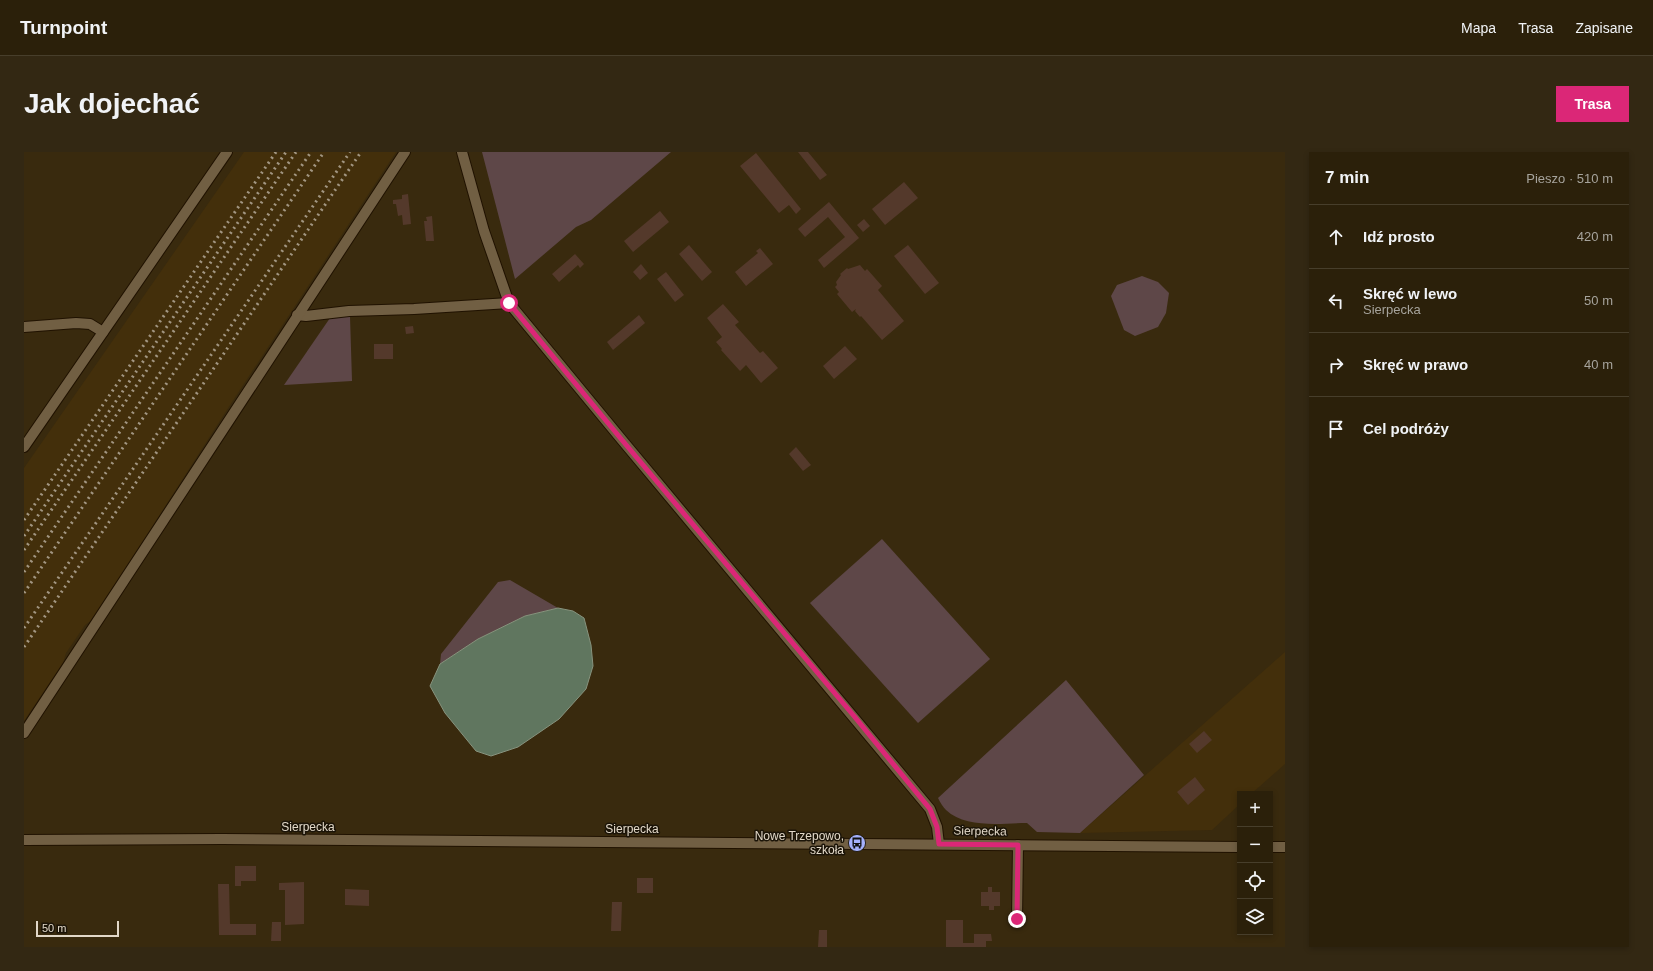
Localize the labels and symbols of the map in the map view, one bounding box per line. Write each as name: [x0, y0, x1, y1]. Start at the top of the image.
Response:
route start: [500, 294, 518, 312]
street label: Sierpecka: [281, 820, 335, 834]
street label: Sierpecka: [605, 822, 659, 836]
street label: Sierpecka: [953, 824, 1007, 838]
place label: Nowe Trzepowo, szkoła: [755, 829, 844, 857]
bus stop icon: Nowe Trzepowo, szkoła: [847, 833, 867, 853]
route end: [1008, 910, 1026, 928]
scale bar: [36, 919, 119, 938]

